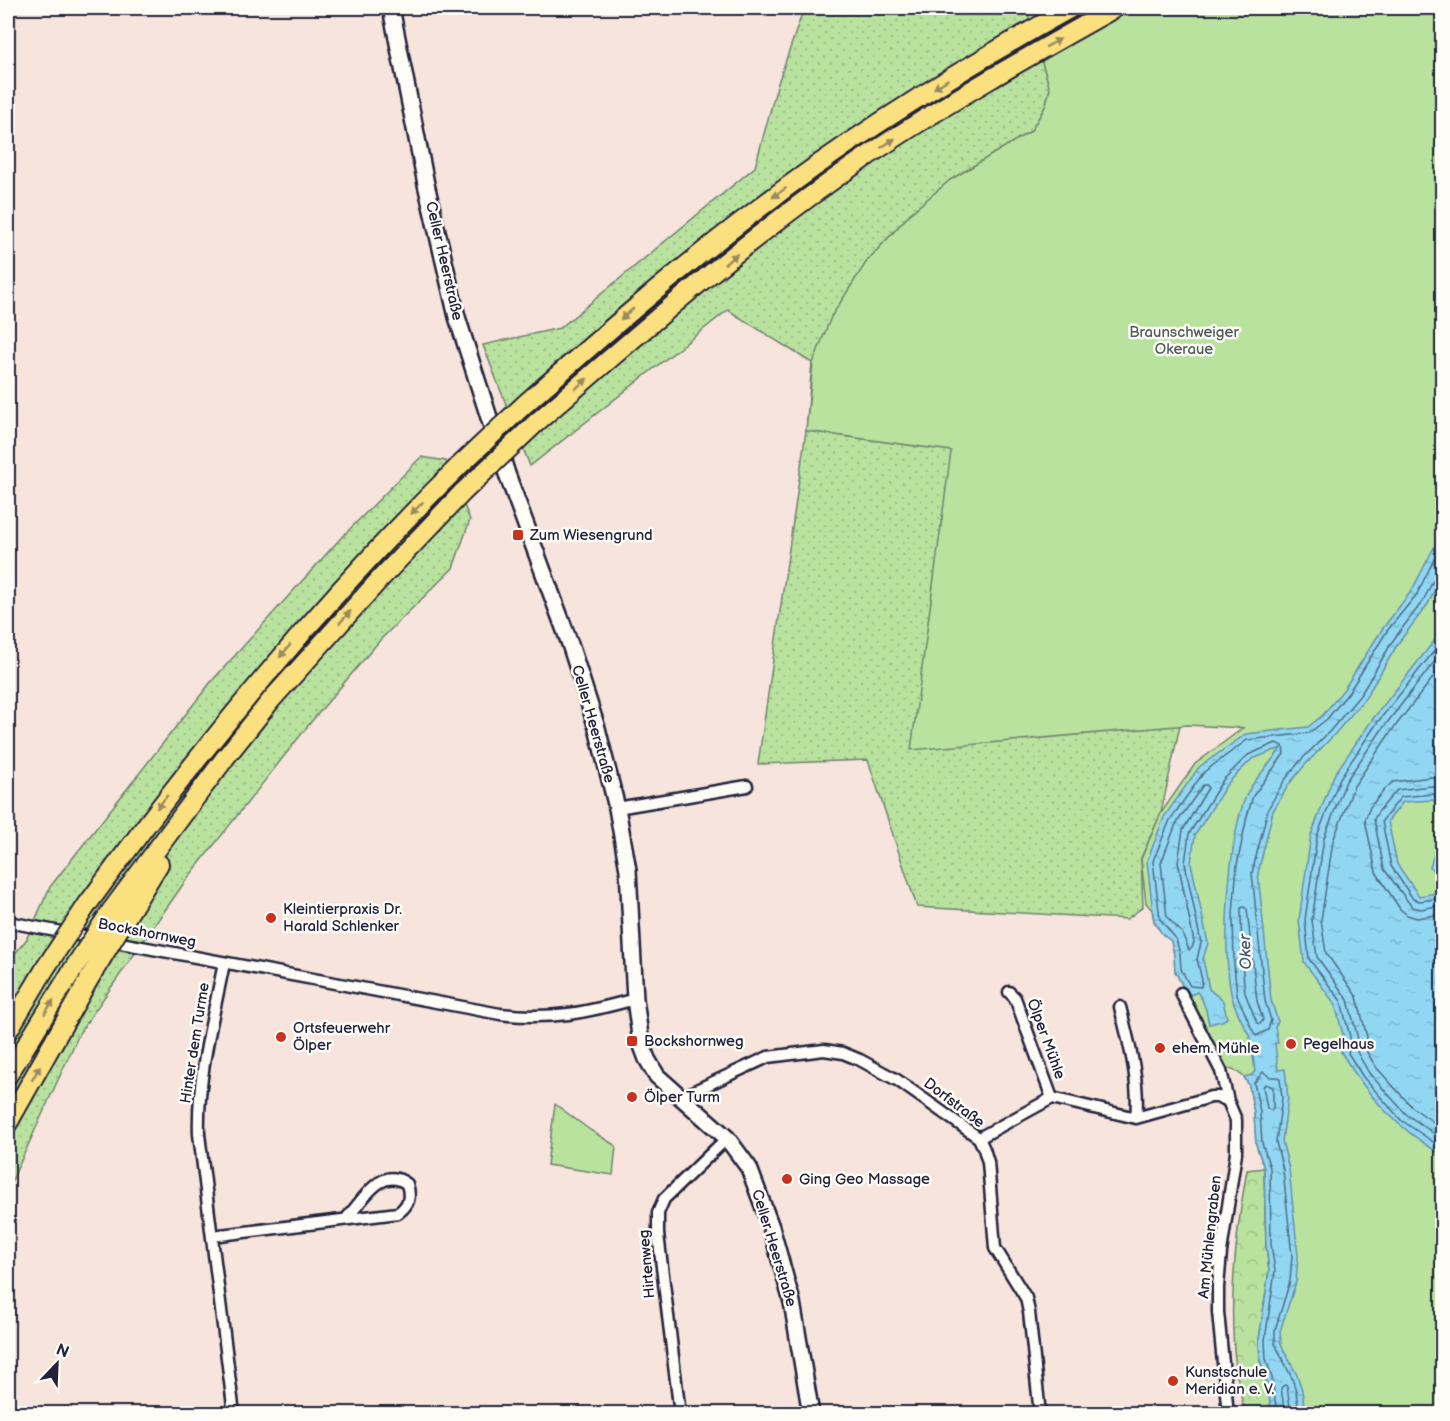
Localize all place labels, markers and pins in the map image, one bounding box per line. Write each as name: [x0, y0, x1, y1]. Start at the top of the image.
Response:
place label: Zum Wiesengrund: [529, 526, 653, 545]
marker: Zum Wiesengrund: [511, 528, 525, 542]
place label: Kleintierpraxis Dr. Harald Schlenker: [283, 900, 402, 936]
marker: Kleintierpraxis Dr. Harald Schlenker: [264, 911, 278, 925]
place label: Ortsfeuerwehr Ölper: [293, 1019, 391, 1055]
marker: Ortsfeuerwehr Ölper: [274, 1030, 288, 1044]
place label: Bockshornweg: [644, 1032, 744, 1051]
marker: Bockshornweg: [625, 1034, 639, 1048]
place label: Pegelhaus: [1303, 1035, 1375, 1054]
marker: Pegelhaus: [1284, 1037, 1298, 1051]
place label: ehem. Mühle: [1172, 1039, 1259, 1058]
marker: ehem. Mühle: [1153, 1041, 1167, 1055]
place label: Ölper Turm: [644, 1088, 720, 1107]
marker: Ölper Turm: [625, 1090, 639, 1104]
place label: Ging Geo Massage: [799, 1170, 930, 1189]
marker: Ging Geo Massage: [780, 1172, 794, 1186]
place label: Kunstschule Meridian e. V.: [1185, 1363, 1274, 1399]
marker: Kunstschule Meridian e. V.: [1166, 1374, 1180, 1388]

